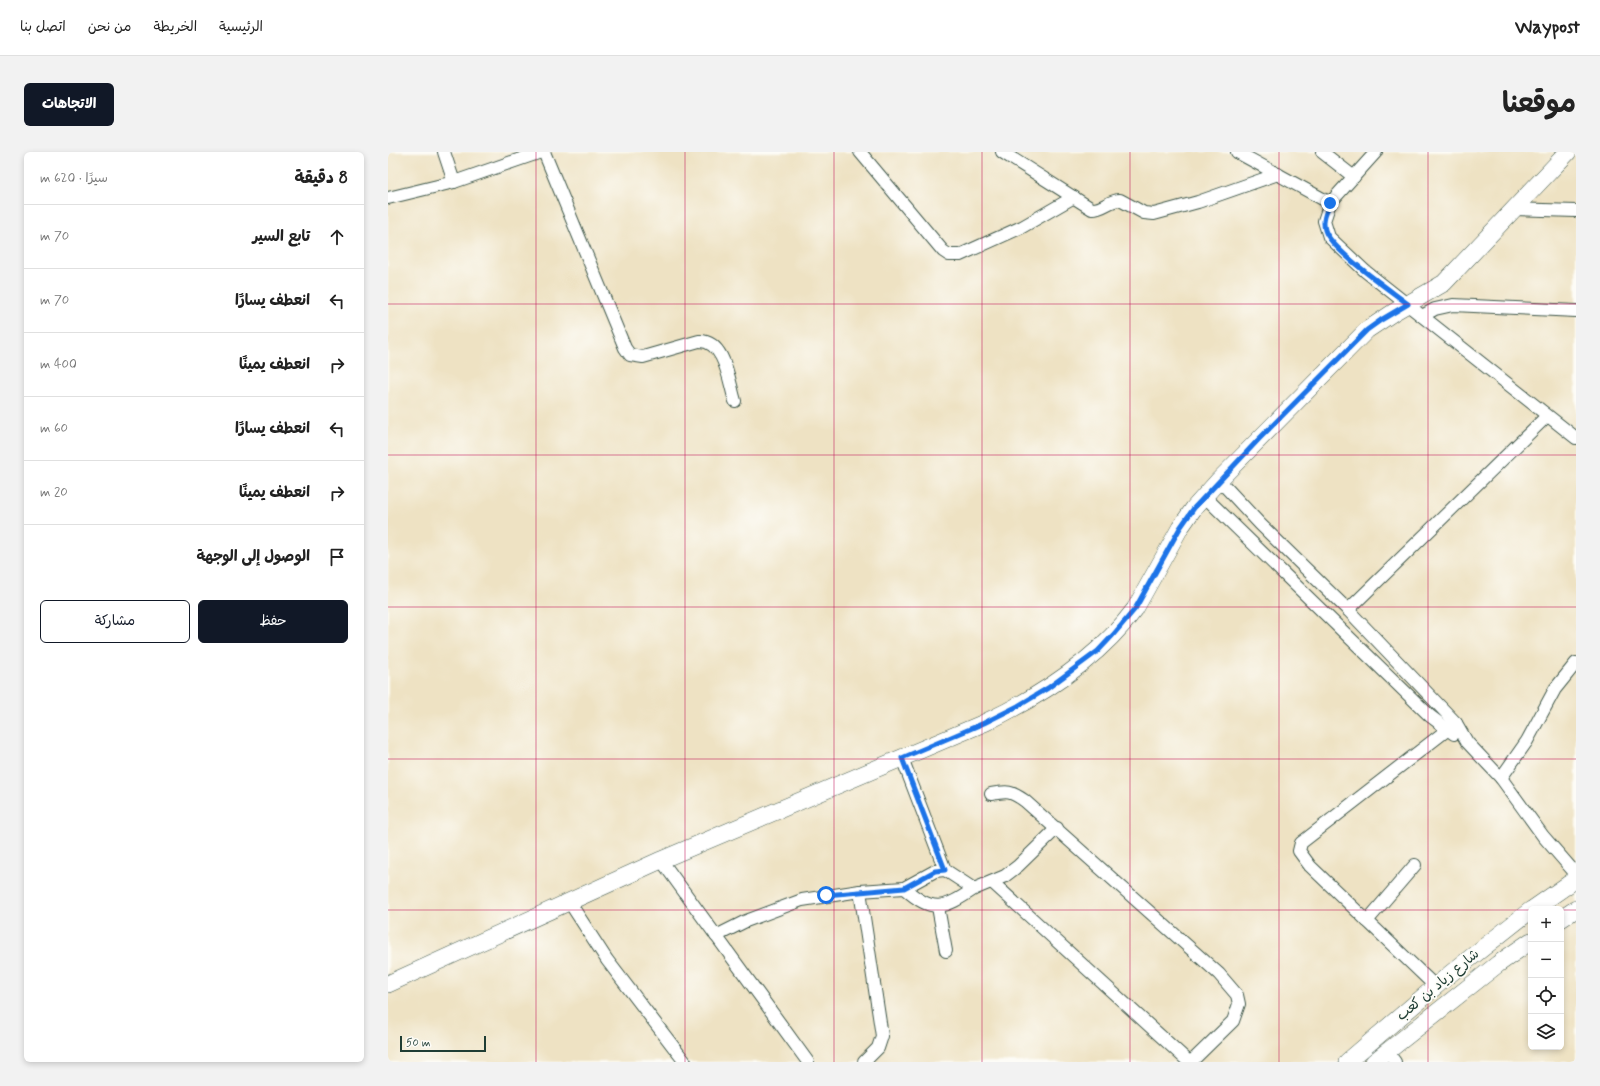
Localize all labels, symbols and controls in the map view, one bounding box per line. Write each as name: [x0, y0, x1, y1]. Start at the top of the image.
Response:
text: Waypost: [1515, 15, 1580, 40]
text: اتصل بنا: [20, 18, 66, 36]
text: من نحن: [88, 18, 131, 36]
text: الخريطة: [153, 18, 197, 36]
text: الرئيسية: [219, 18, 263, 36]
button: الاتجاهات: [24, 83, 114, 126]
text: موقعنا: [1502, 86, 1576, 123]
text: 8 دقيقة: [295, 167, 348, 189]
text: سيرًا · 620 m: [40, 170, 108, 187]
route end: [1321, 194, 1339, 212]
icon: ahead: [326, 226, 348, 248]
text: تابع السير: [252, 227, 310, 247]
text: 70 m: [40, 228, 69, 245]
icon: left: [326, 290, 348, 312]
text: انعطف يسارًا: [235, 291, 310, 311]
text: 70 m: [40, 292, 69, 309]
icon: right: [326, 354, 348, 376]
text: انعطف يمينًا: [239, 355, 310, 375]
text: 400 m: [40, 356, 77, 373]
icon: left: [326, 418, 348, 440]
text: انعطف يسارًا: [235, 419, 310, 439]
text: 60 m: [40, 420, 68, 437]
icon: right: [326, 482, 348, 504]
text: انعطف يمينًا: [239, 483, 310, 503]
text: 20 m: [40, 484, 68, 501]
icon: arrive: [326, 546, 348, 568]
text: الوصول إلى الوجهة: [196, 547, 310, 567]
button: مشاركة: [40, 600, 190, 643]
button: حفظ: [198, 600, 348, 643]
route start: [817, 886, 835, 904]
map controls: [1528, 906, 1564, 1050]
button: +: [1528, 906, 1564, 942]
button: −: [1528, 942, 1564, 978]
street label: شارع زياد بن كعب: [1393, 945, 1483, 1025]
button: locate: [1528, 978, 1564, 1014]
button: layers: [1528, 1014, 1564, 1050]
scale bar: [400, 1034, 486, 1053]
text: 50 m: [406, 1036, 431, 1050]

